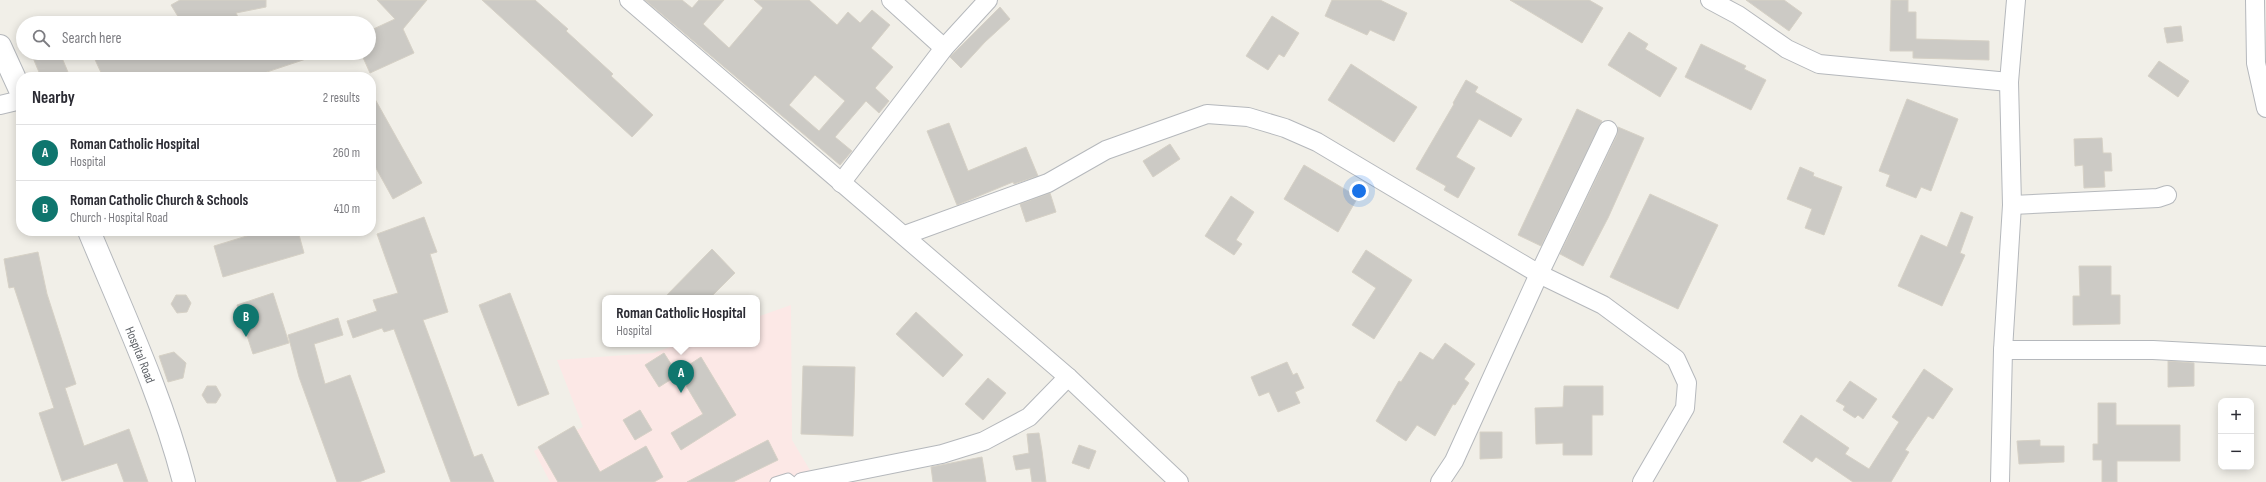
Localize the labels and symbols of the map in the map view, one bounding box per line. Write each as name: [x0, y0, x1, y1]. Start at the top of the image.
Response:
your location: [1349, 181, 1369, 201]
pin: B: [233, 304, 259, 337]
street label: Hospital Road: [121, 324, 158, 386]
pin: A: [668, 360, 694, 393]

